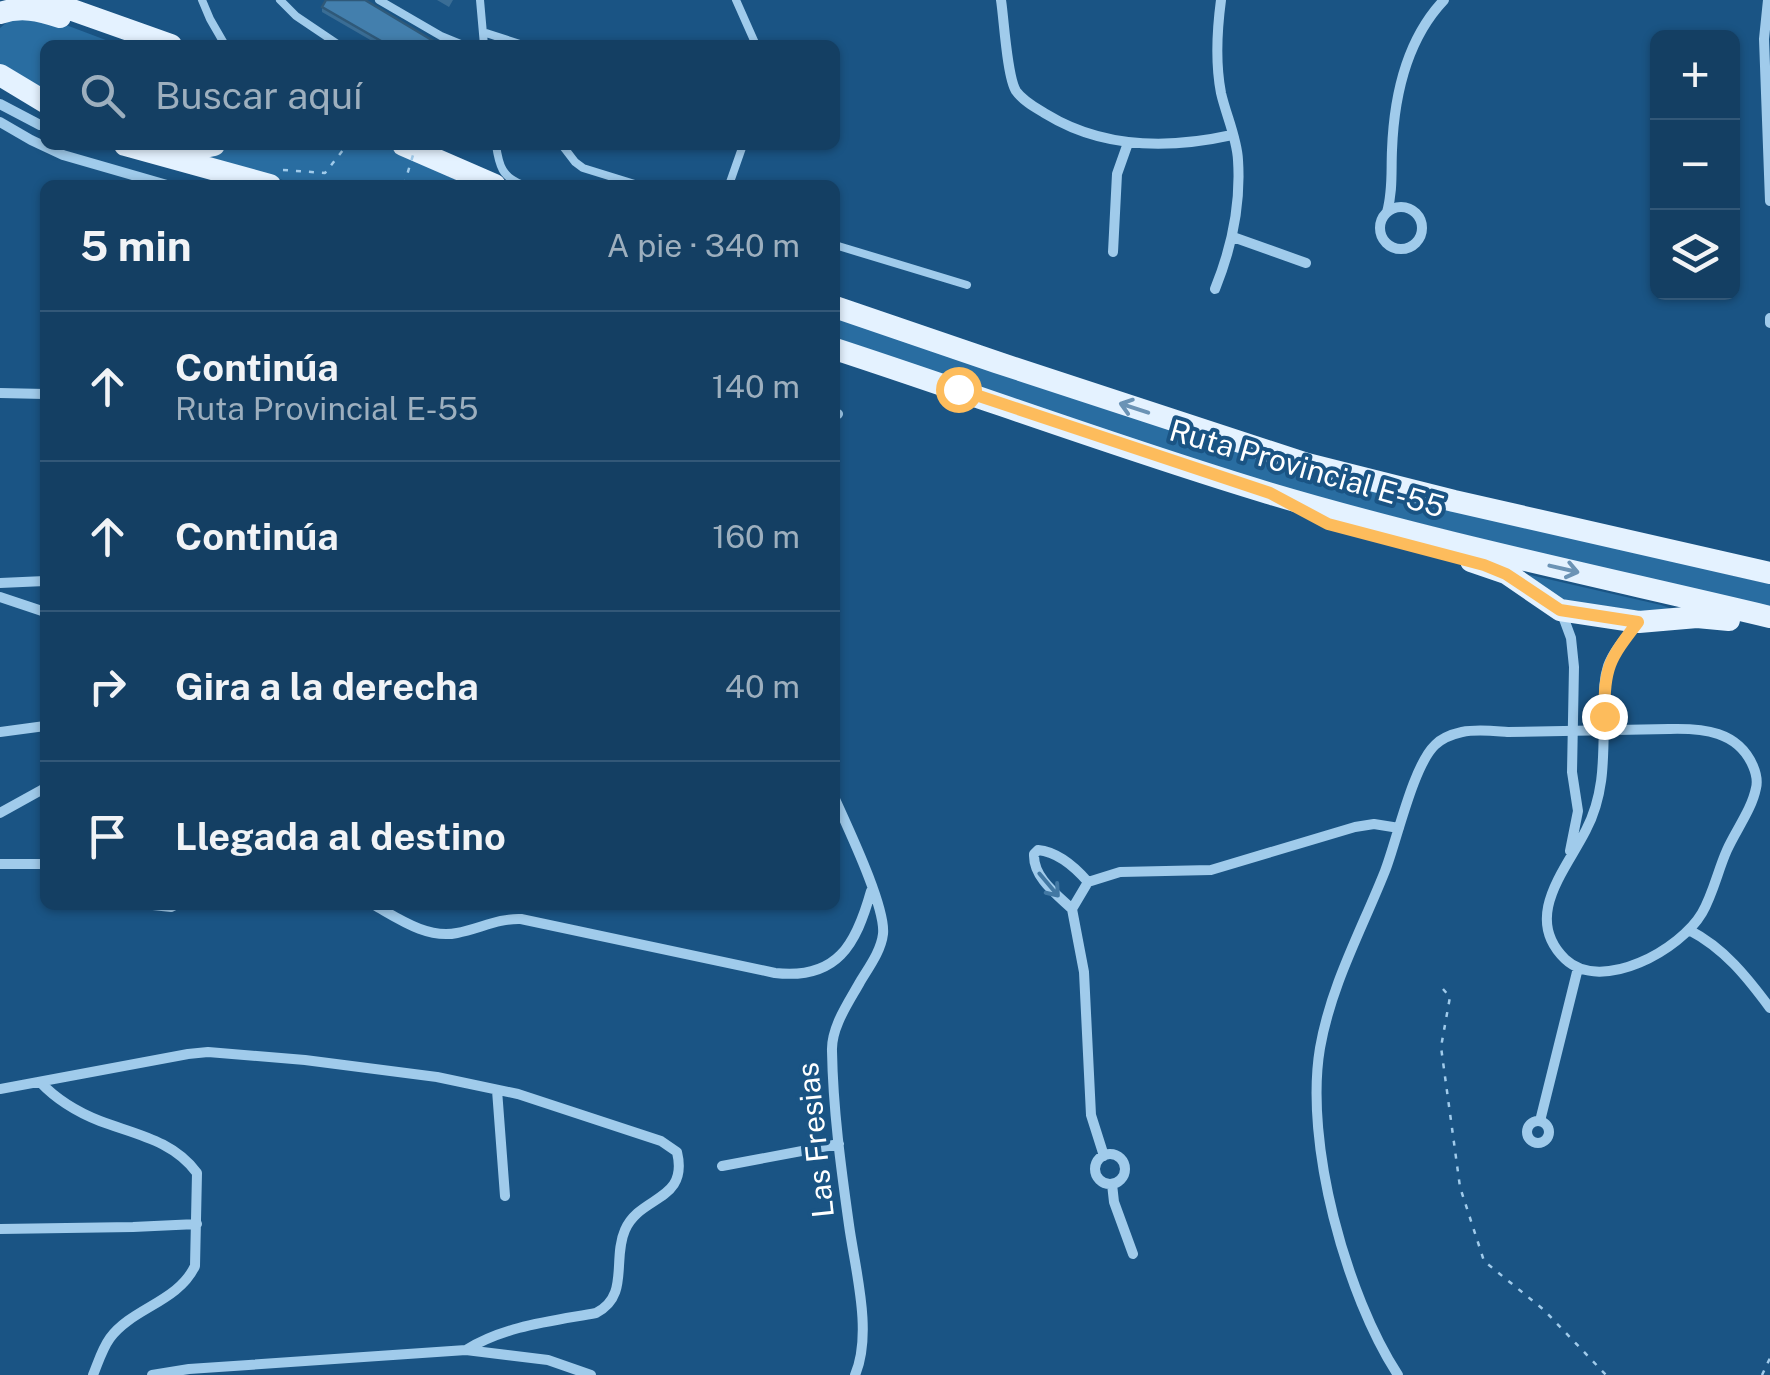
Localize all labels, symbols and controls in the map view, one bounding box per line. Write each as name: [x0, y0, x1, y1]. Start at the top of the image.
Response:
map controls: [1650, 30, 1740, 300]
button: +: [1650, 30, 1740, 120]
search box: [40, 40, 840, 150]
icon: search: [75, 68, 130, 123]
text: Buscar aquí: [155, 73, 362, 118]
button: −: [1650, 120, 1740, 210]
button: layers: [1650, 210, 1740, 300]
text: 5 min: [80, 221, 192, 270]
text: A pie · 340 m: [607, 227, 800, 264]
text: Continúa: [175, 345, 339, 390]
icon: ahead: [80, 359, 135, 414]
route start: [936, 367, 982, 413]
text: 140 m: [712, 368, 800, 405]
text: Ruta Provincial E-55: [175, 390, 478, 427]
one-way arrow: [1119, 397, 1151, 415]
street label: Ruta Provincial E-55: [1166, 412, 1449, 525]
icon: ahead: [80, 509, 135, 564]
text: Continúa: [175, 514, 339, 559]
text: 160 m: [712, 518, 800, 555]
one-way arrow: [1547, 561, 1579, 580]
icon: right: [80, 659, 135, 714]
text: Gira a la derecha: [175, 664, 479, 709]
text: 40 m: [725, 668, 800, 705]
route end: [1582, 694, 1628, 740]
icon: arrive: [80, 809, 135, 864]
text: Llegada al destino: [175, 814, 506, 859]
one-way arrow: [1037, 872, 1060, 897]
street label: Las Fresias: [789, 1061, 841, 1220]

